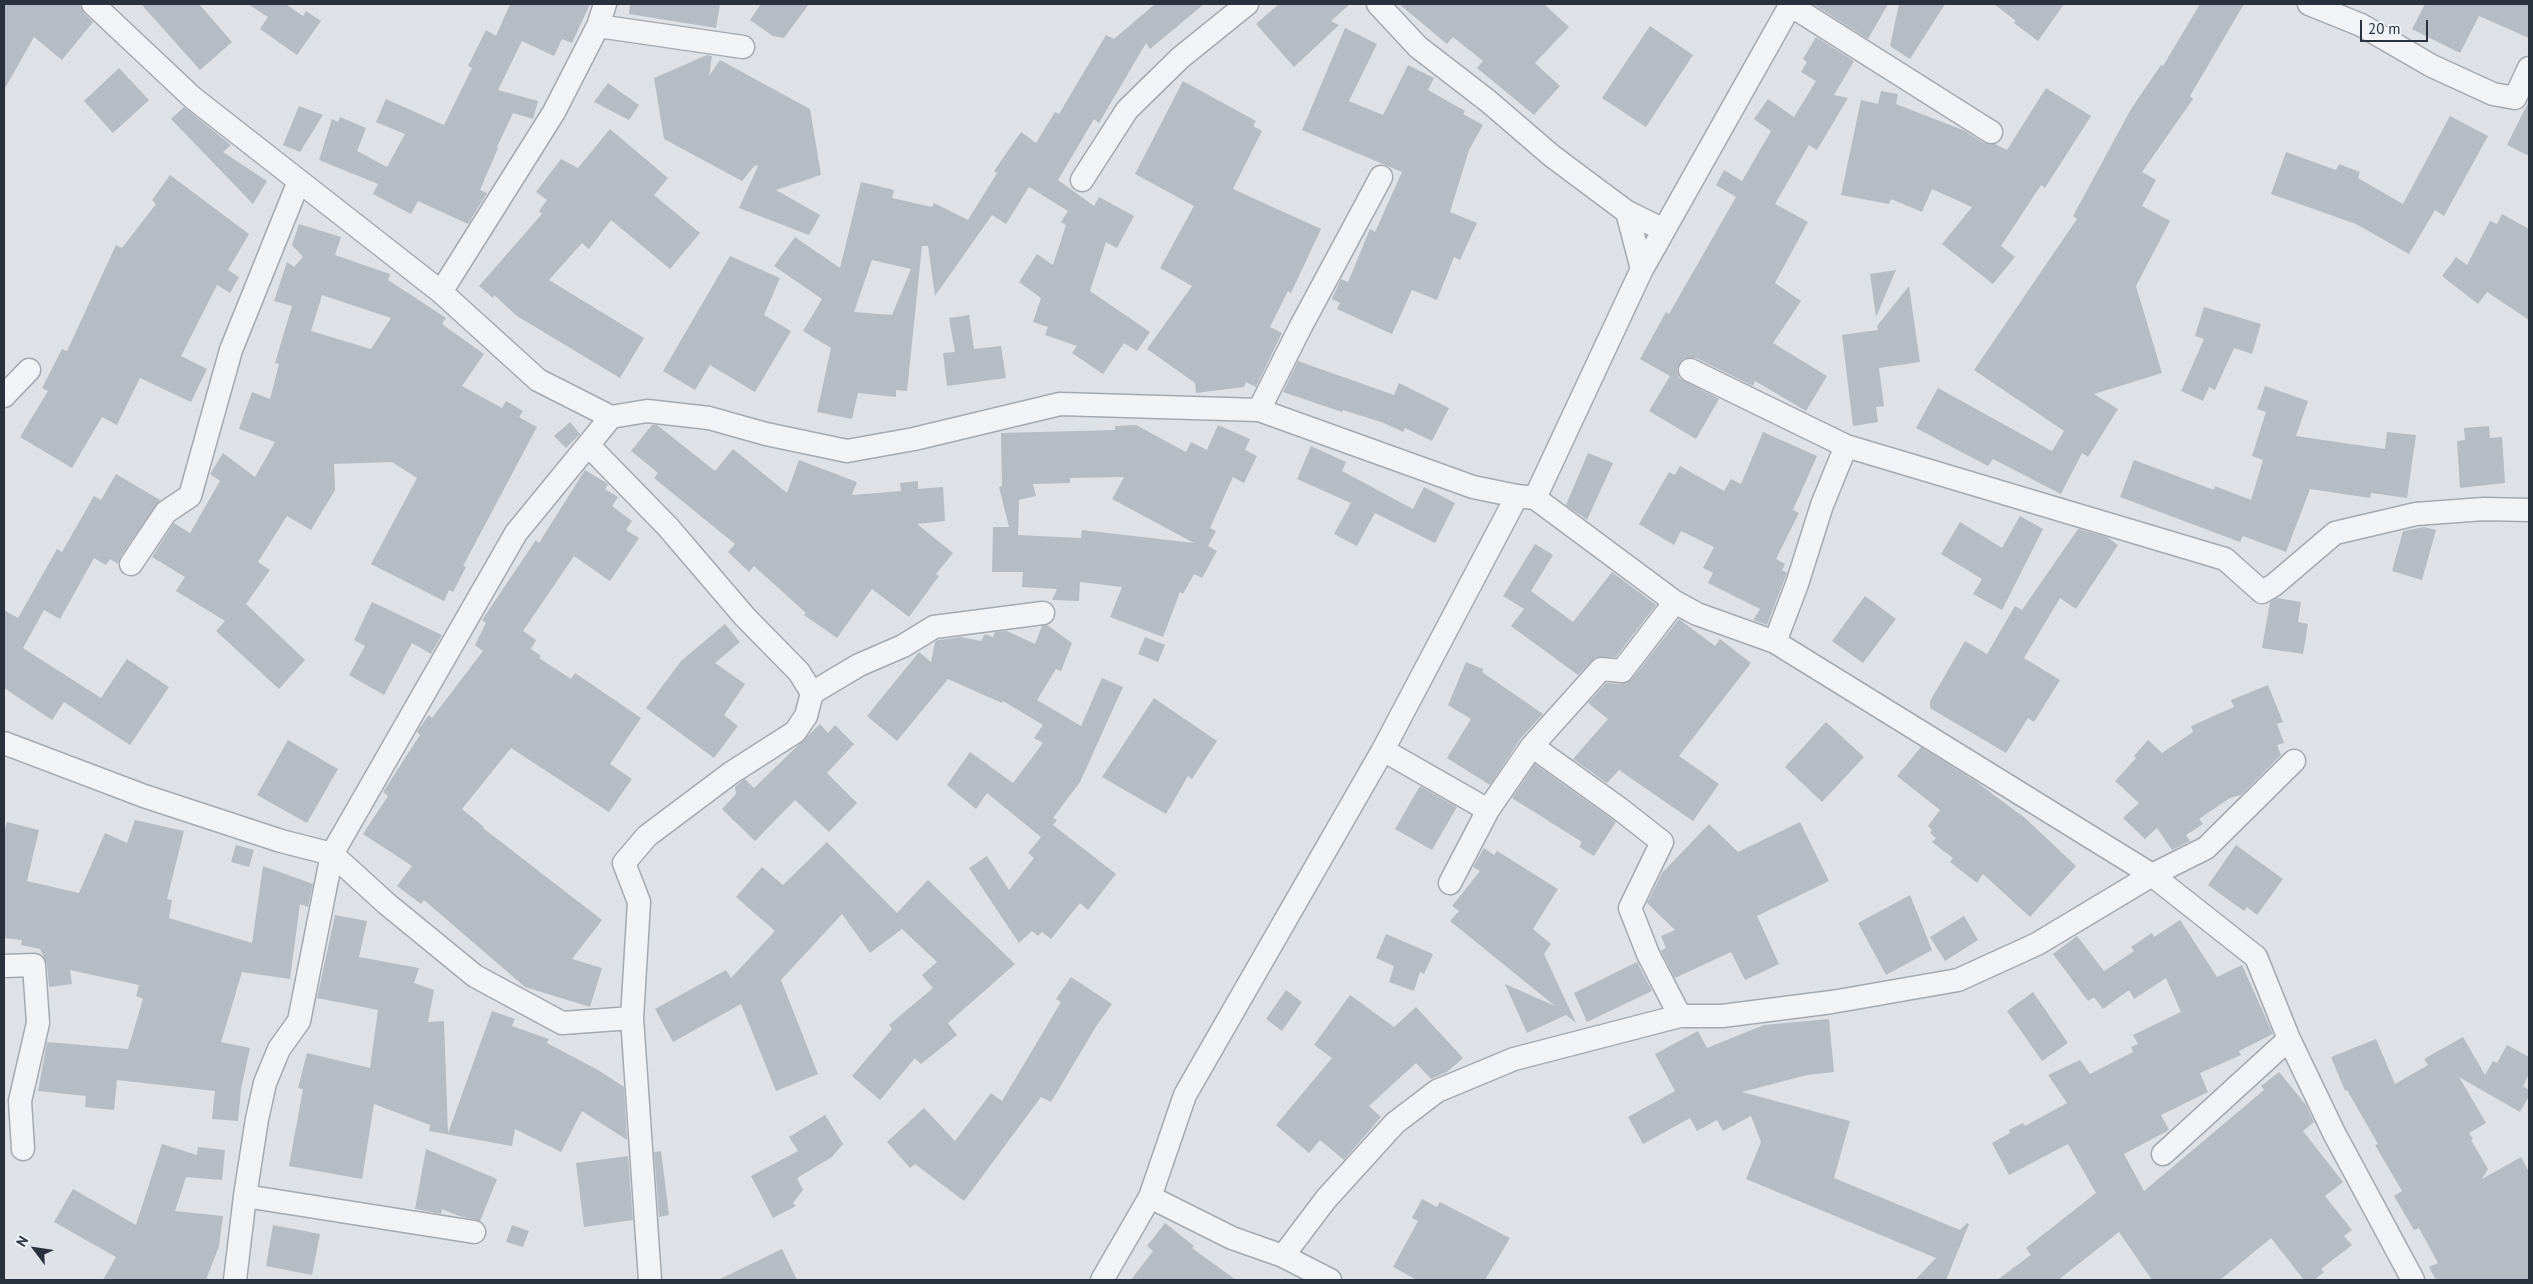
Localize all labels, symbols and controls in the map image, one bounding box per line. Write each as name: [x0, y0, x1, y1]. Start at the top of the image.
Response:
scale bar: [2363, 10, 2430, 42]
text: 20 m: [2368, 19, 2401, 38]
north arrow: [10, 1224, 60, 1274]
text: N: [12, 1233, 32, 1250]

